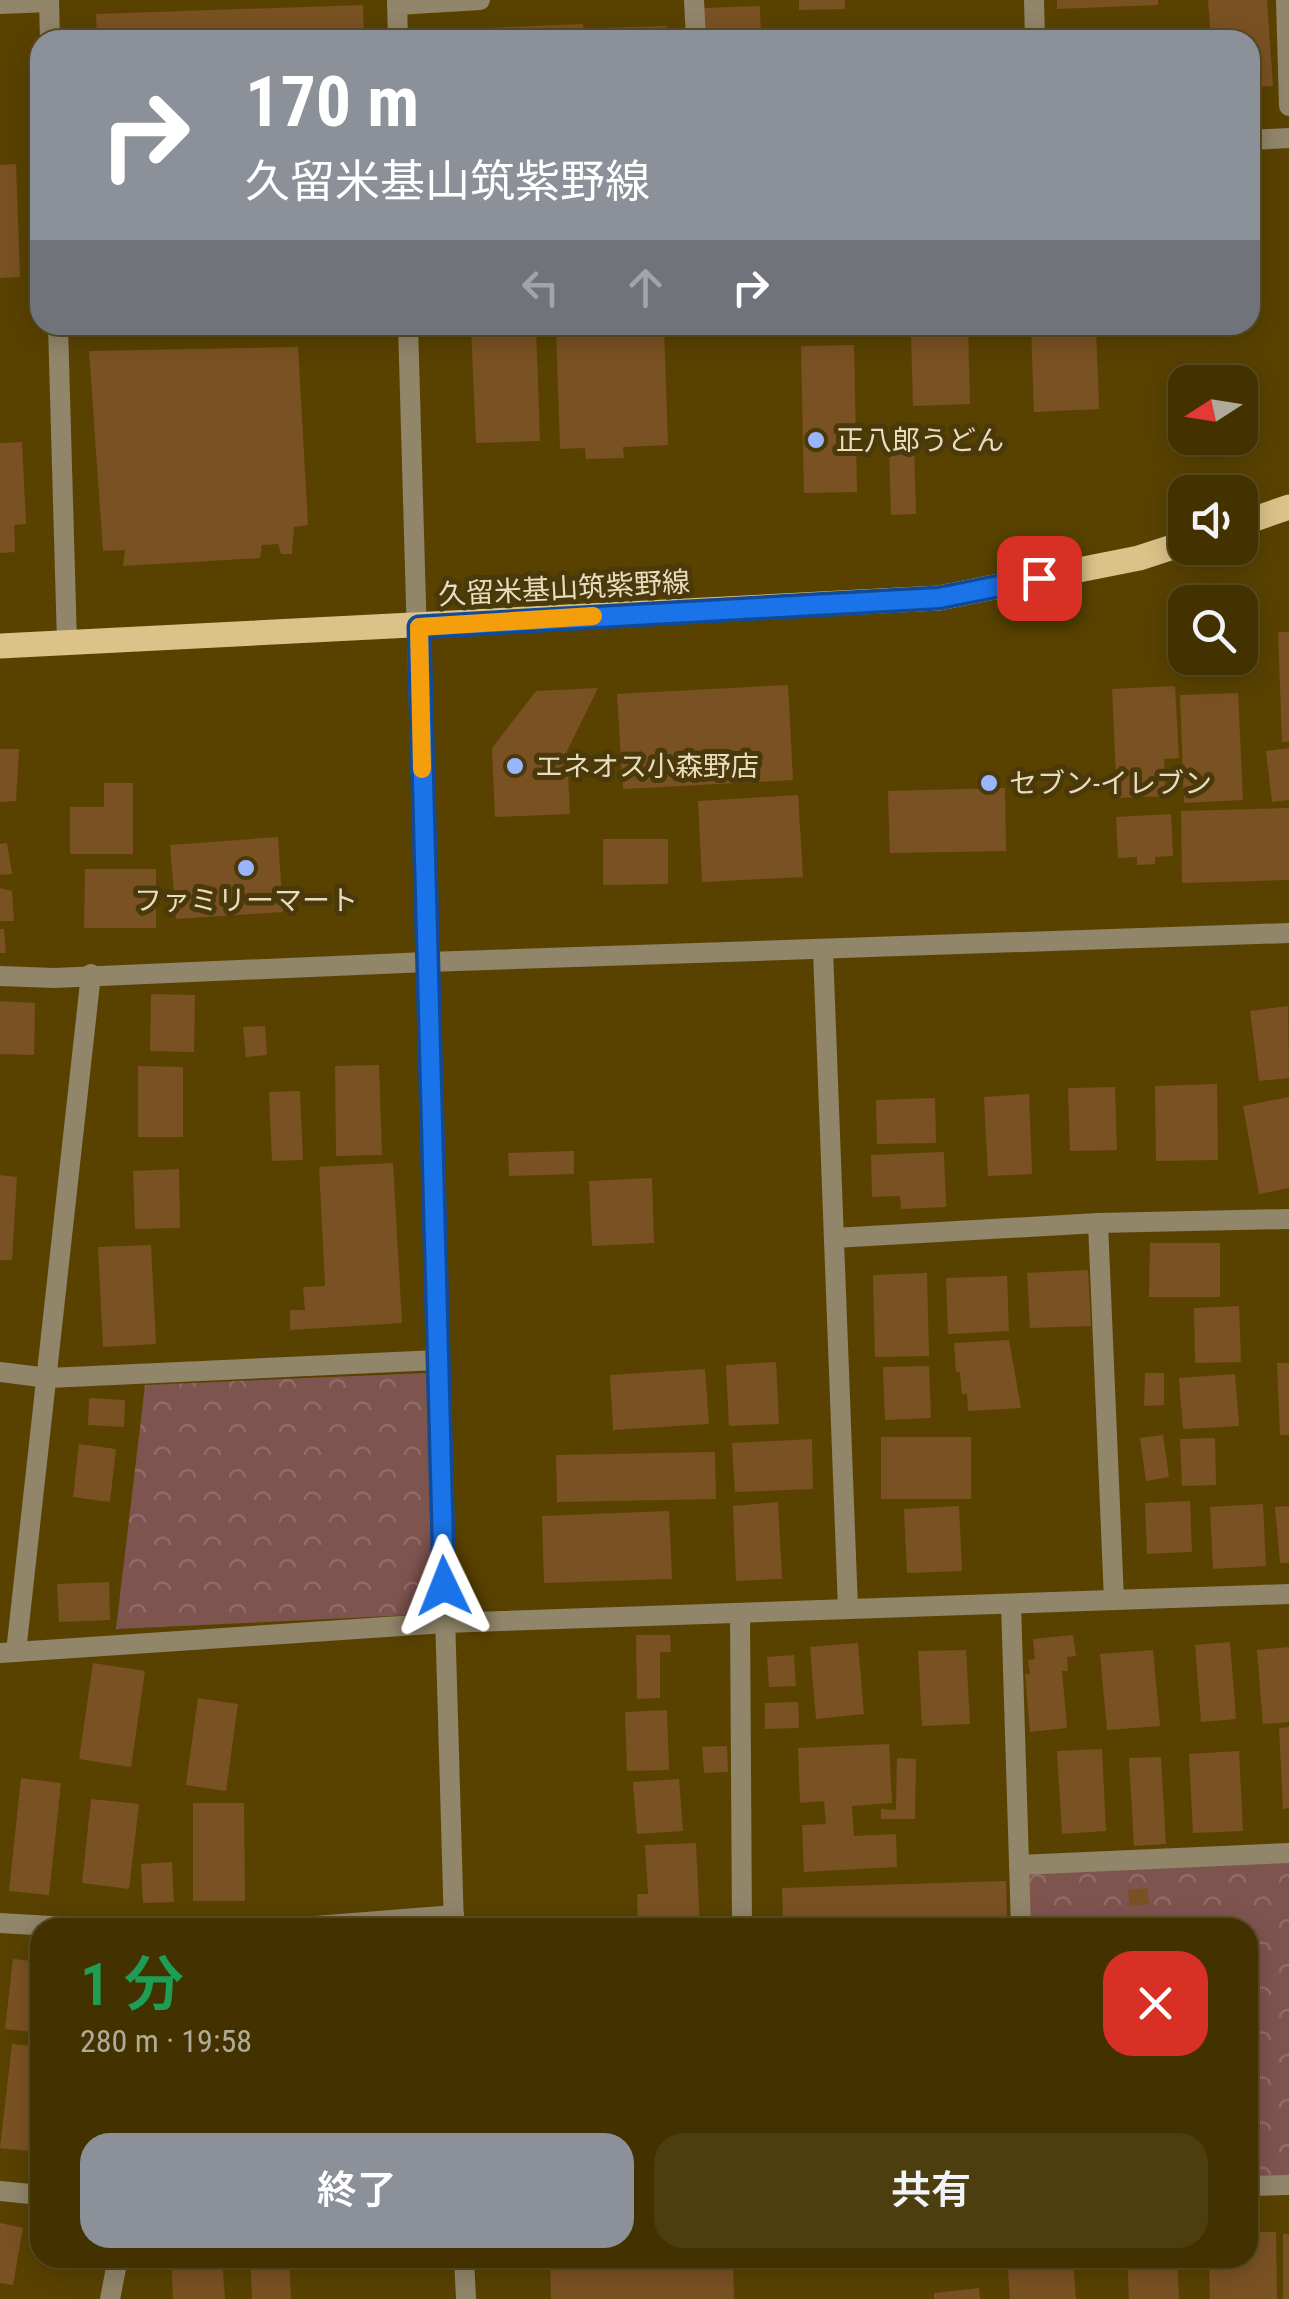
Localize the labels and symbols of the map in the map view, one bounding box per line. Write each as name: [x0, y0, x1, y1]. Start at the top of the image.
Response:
north arrow: [1168, 365, 1258, 455]
place label: 正八郎うどん: [836, 424, 1004, 457]
marker: 正八郎うどん: [805, 429, 827, 451]
pin: [997, 536, 1082, 621]
street label: 久留米基山筑紫野線: [437, 565, 691, 612]
place label: エネオス小森野店: [535, 750, 759, 783]
marker: エネオス小森野店: [504, 755, 526, 777]
place label: セブン-イレブン: [1009, 767, 1212, 800]
marker: セブン-イレブン: [978, 772, 1000, 794]
marker: ファミリーマート: [235, 857, 257, 879]
place label: ファミリーマート: [134, 884, 358, 917]
position arrow: [392, 1534, 496, 1638]

